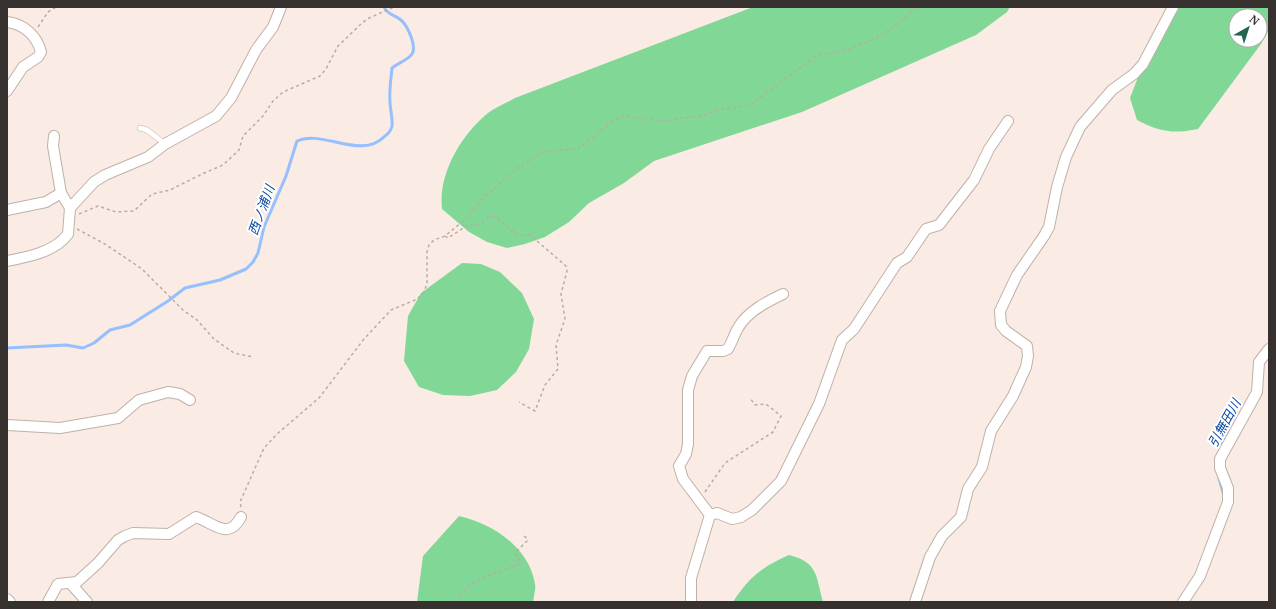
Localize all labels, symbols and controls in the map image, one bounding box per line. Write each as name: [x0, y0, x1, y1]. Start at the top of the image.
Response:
north arrow: [1228, 8, 1268, 48]
text: N: [1247, 11, 1263, 29]
water label: 西ノ浦川: [244, 181, 279, 238]
water label: 引無田川: [1204, 394, 1245, 450]

